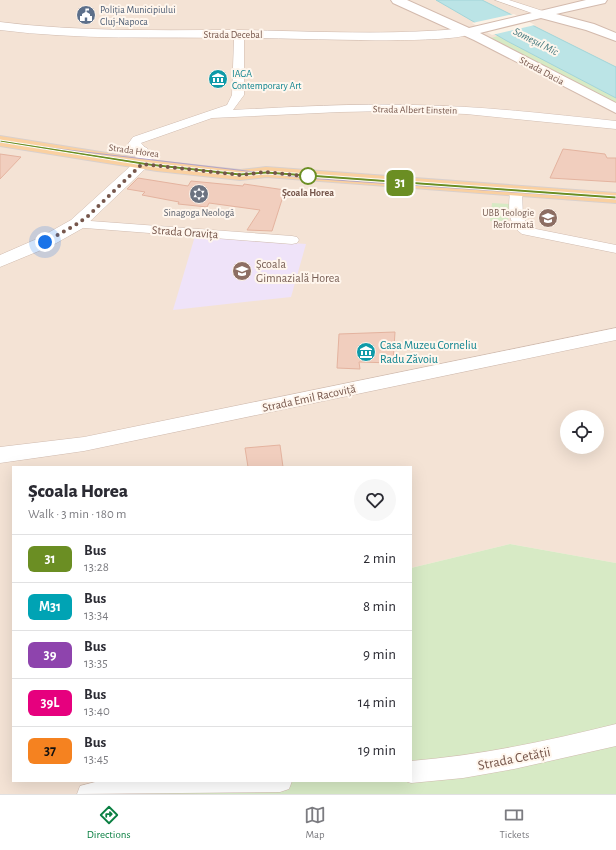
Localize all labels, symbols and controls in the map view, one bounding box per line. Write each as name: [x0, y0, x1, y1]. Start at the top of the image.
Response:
public building icon: Poliția Municipiului Cluj-Napoca: [75, 4, 97, 26]
place label: Poliția Municipiului Cluj-Napoca: [100, 5, 176, 27]
water label: Someșul Mic: [511, 25, 560, 58]
street label: Strada Decebal: [204, 30, 262, 40]
street label: Strada Dacia: [518, 55, 566, 87]
museum icon: IAGA Contemporary Art: [207, 68, 229, 90]
place label: IAGA Contemporary Art: [232, 69, 302, 91]
street label: Strada Albert Einstein: [373, 104, 457, 116]
street label: Strada Horea: [108, 142, 160, 160]
marker: Școala Horea: [299, 167, 317, 185]
line badge: 31: [382, 170, 418, 196]
text: 31: [394, 176, 406, 190]
synagogue icon: Sinagoga Neologă: [188, 183, 210, 205]
place label: Școala Horea: [282, 188, 334, 199]
school or university icon: UBB Teologie Reformată: [537, 207, 559, 229]
place label: Sinagoga Neologă: [164, 208, 235, 218]
place label: UBB Teologie Reformată: [482, 208, 534, 230]
street label: Strada Oravița: [151, 224, 219, 242]
your location: [35, 232, 55, 252]
place label: Şcoala Gimnazială Horea: [256, 258, 340, 284]
school or university icon: Şcoala Gimnazială Horea: [231, 260, 253, 282]
place label: Casa Muzeu Corneliu Radu Zăvoiu: [380, 339, 477, 365]
museum icon: Casa Muzeu Corneliu Radu Zăvoiu: [355, 341, 377, 363]
street label: Strada Emil Racoviță: [261, 382, 358, 416]
map controls: [560, 410, 604, 454]
button: locate: [560, 410, 604, 454]
button: heart: [354, 479, 396, 521]
text: Școala Horea: [28, 482, 128, 501]
text: Walk · 3 min · 180 m: [28, 508, 126, 521]
text: Bus: [84, 543, 106, 558]
text: 2 min: [363, 551, 396, 566]
text: 31: [44, 552, 56, 566]
text: 13:28: [84, 561, 109, 574]
text: Bus: [84, 591, 106, 606]
text: 8 min: [363, 599, 396, 614]
text: M31: [39, 600, 61, 614]
text: 13:34: [84, 609, 108, 622]
text: Bus: [84, 639, 106, 654]
text: 9 min: [363, 647, 396, 662]
text: 39: [44, 648, 56, 662]
text: 13:35: [84, 657, 108, 670]
text: Bus: [84, 687, 106, 702]
text: 14 min: [358, 695, 396, 710]
text: 39L: [41, 696, 59, 710]
text: 13:40: [84, 705, 110, 718]
text: Bus: [84, 735, 106, 750]
text: 19 min: [358, 743, 396, 758]
text: 37: [44, 744, 56, 758]
street label: Strada Cetății: [477, 745, 552, 774]
text: 13:45: [84, 753, 109, 766]
tab: Directions: [87, 804, 131, 841]
tab: Map: [304, 804, 326, 841]
tab: Tickets: [499, 804, 529, 841]

